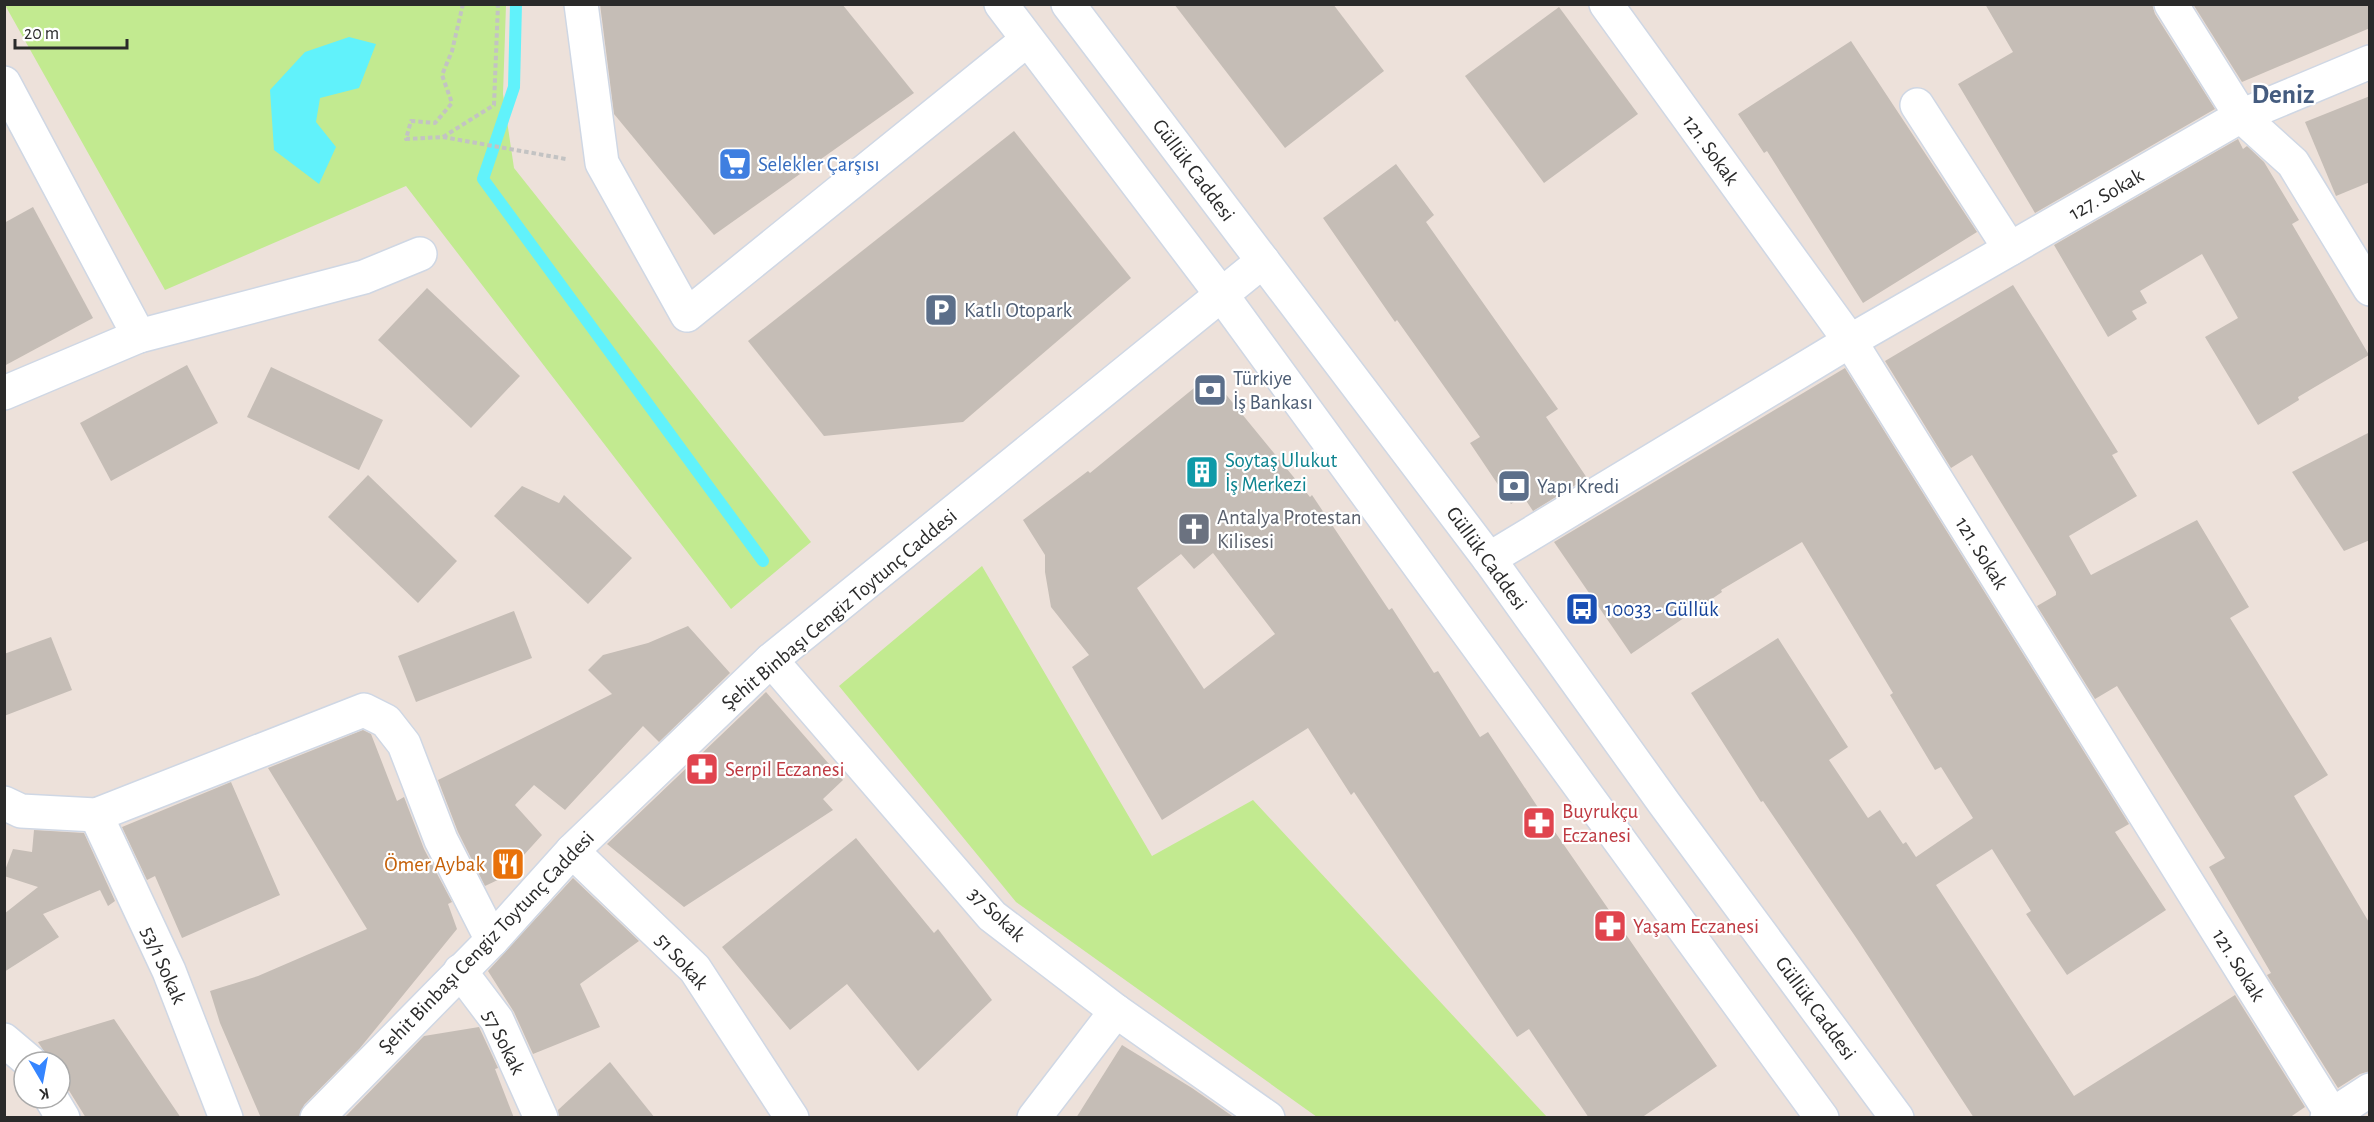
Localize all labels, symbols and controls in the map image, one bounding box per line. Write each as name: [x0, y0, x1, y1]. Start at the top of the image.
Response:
scale bar: [15, 12, 128, 50]
text: 20 m: [24, 25, 59, 43]
district label: Deniz: [2251, 81, 2315, 108]
street label: 121. Sokak: [1678, 112, 1743, 189]
street label: Güllük Caddesi: [1149, 115, 1239, 225]
supermarket icon: Selekler Çarşısı: [717, 146, 753, 182]
place label: Selekler Çarşısı: [758, 154, 880, 175]
street label: 127. Sokak: [2065, 165, 2147, 224]
parking icon: Katlı Otopark: [923, 292, 959, 328]
place label: Katlı Otopark: [964, 300, 1072, 321]
place label: Türkiye İş Bankası: [1233, 368, 1313, 413]
bank icon: Türkiye İş Bankası: [1192, 372, 1228, 408]
place label: Soytaş Ulukut İş Merkezi: [1225, 450, 1337, 495]
building icon: Soytaş Ulukut İş Merkezi: [1184, 454, 1220, 490]
bank icon: Yapı Kredi: [1496, 468, 1532, 504]
place label: Yapı Kredi: [1537, 476, 1619, 497]
street label: Güllük Caddesi: [1442, 503, 1531, 614]
street label: Şehit Binbaşı Cengiz Toytunç Caddesi: [718, 505, 961, 714]
place label: Antalya Protestan Kilisesi: [1217, 507, 1362, 552]
church icon: Antalya Protestan Kilisesi: [1176, 511, 1212, 547]
street label: 121. Sokak: [1951, 514, 2012, 593]
bus stop icon: 10033 - Güllük: [1564, 591, 1600, 627]
place label: 10033 - Güllük: [1605, 599, 1719, 620]
pharmacy icon: Serpil Eczanesi: [684, 751, 720, 787]
place label: Serpil Eczanesi: [725, 759, 845, 780]
place label: Buyrukçu Eczanesi: [1562, 801, 1638, 846]
pharmacy icon: Buyrukçu Eczanesi: [1521, 805, 1557, 841]
street label: Şehit Binbaşı Cengiz Toytunç Caddesi: [375, 827, 598, 1058]
restaurant icon: Ömer Aybak: [490, 846, 526, 882]
place label: Ömer Aybak: [384, 853, 485, 875]
street label: 37 Sokak: [964, 883, 1029, 946]
pharmacy icon: Yaşam Eczanesi: [1592, 908, 1628, 944]
place label: Yaşam Eczanesi: [1633, 916, 1759, 937]
street label: 53/1 Sokak: [137, 923, 190, 1007]
street label: 121. Sokak: [2208, 926, 2269, 1005]
street label: 51 Sokak: [651, 929, 712, 994]
street label: Güllük Caddesi: [1771, 953, 1860, 1064]
street label: 57 Sokak: [478, 1007, 529, 1078]
north arrow: [12, 1050, 72, 1110]
text: K: [38, 1085, 50, 1103]

